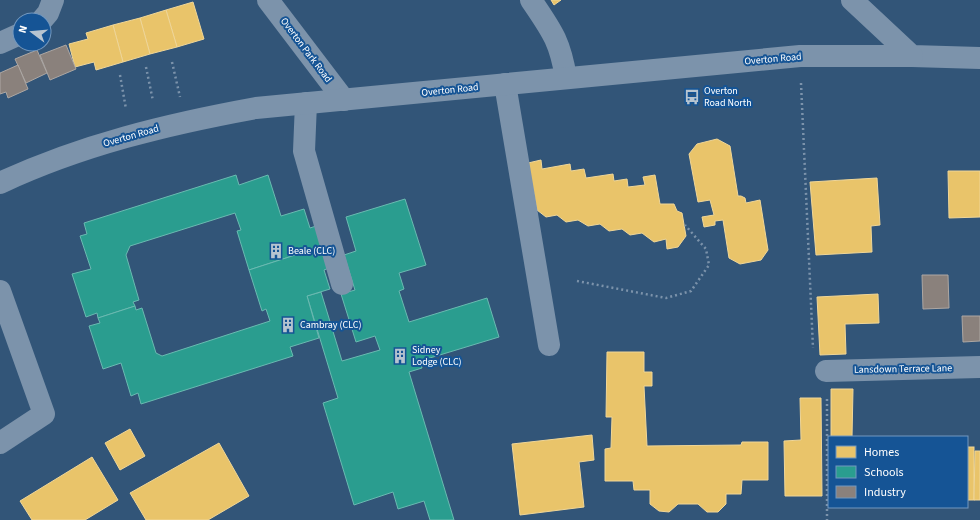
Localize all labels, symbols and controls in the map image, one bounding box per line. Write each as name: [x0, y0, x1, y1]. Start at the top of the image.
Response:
north arrow: [12, 12, 52, 52]
street label: Overton Park Road: [277, 15, 335, 85]
text: N: [15, 24, 31, 35]
street label: Overton Road: [744, 50, 802, 68]
street label: Overton Road: [421, 80, 479, 100]
place label: Overton Road North: [704, 84, 752, 110]
bus stop icon: Overton Road North: [683, 88, 701, 106]
street label: Overton Road: [102, 121, 160, 151]
building icon: Beale (CLC): [267, 242, 285, 260]
place label: Beale (CLC): [288, 244, 335, 258]
building icon: Cambray (CLC): [279, 316, 297, 334]
place label: Cambray (CLC): [300, 318, 362, 332]
place label: Sidney Lodge (CLC): [412, 343, 462, 369]
building icon: Sidney Lodge (CLC): [391, 347, 409, 365]
street label: Lansdown Terrace Lane: [854, 361, 952, 377]
legend: [828, 436, 968, 508]
text: Homes: [864, 444, 899, 461]
text: Schools: [864, 464, 904, 481]
text: Industry: [864, 484, 906, 501]

